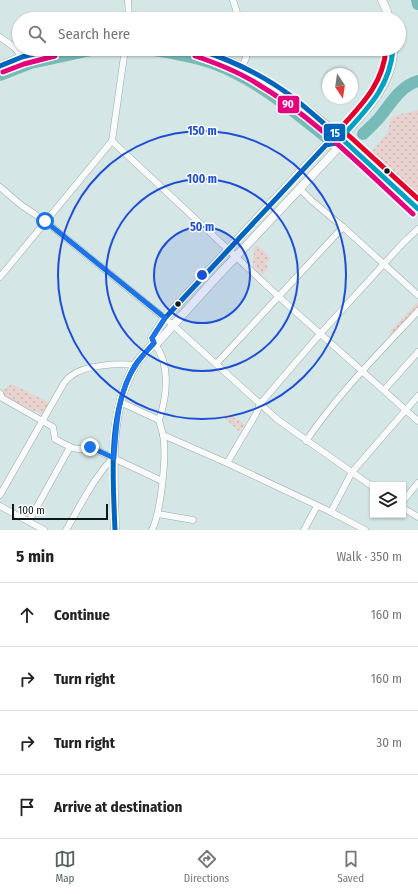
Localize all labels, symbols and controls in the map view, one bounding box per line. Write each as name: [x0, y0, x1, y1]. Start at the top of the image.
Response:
search box: [12, 12, 406, 56]
icon: search: [26, 23, 48, 45]
text: Search here: [58, 25, 130, 43]
north arrow: [322, 68, 358, 104]
line badge: 90: [277, 95, 300, 114]
text: 90: [282, 98, 294, 111]
line badge: 15: [323, 123, 346, 142]
text: 150 m: [187, 124, 217, 138]
text: 15: [330, 127, 341, 140]
unlabelled marker: [382, 166, 392, 176]
text: 100 m: [187, 172, 217, 186]
route start: [36, 212, 54, 230]
text: 50 m: [190, 220, 214, 234]
centre of rings: [195, 268, 209, 282]
unlabelled marker: [173, 299, 183, 309]
route end: [81, 438, 99, 456]
map controls: [370, 482, 406, 518]
button: layers: [370, 482, 406, 518]
scale bar: [12, 502, 108, 521]
text: 100 m: [18, 504, 45, 517]
text: 5 min: [16, 546, 54, 567]
text: Walk · 350 m: [336, 549, 402, 564]
icon: ahead: [16, 604, 38, 626]
text: Continue: [54, 606, 110, 624]
text: 160 m: [371, 607, 402, 622]
icon: right: [16, 668, 38, 690]
text: Turn right: [54, 670, 115, 688]
text: 160 m: [371, 671, 402, 686]
icon: right: [16, 732, 38, 754]
text: Turn right: [54, 734, 115, 752]
text: 30 m: [376, 735, 402, 750]
icon: arrive: [16, 796, 38, 818]
text: Arrive at destination: [54, 798, 182, 816]
tab: Map: [54, 848, 76, 885]
tab: Directions: [184, 848, 229, 885]
tab: Saved: [337, 848, 364, 885]

